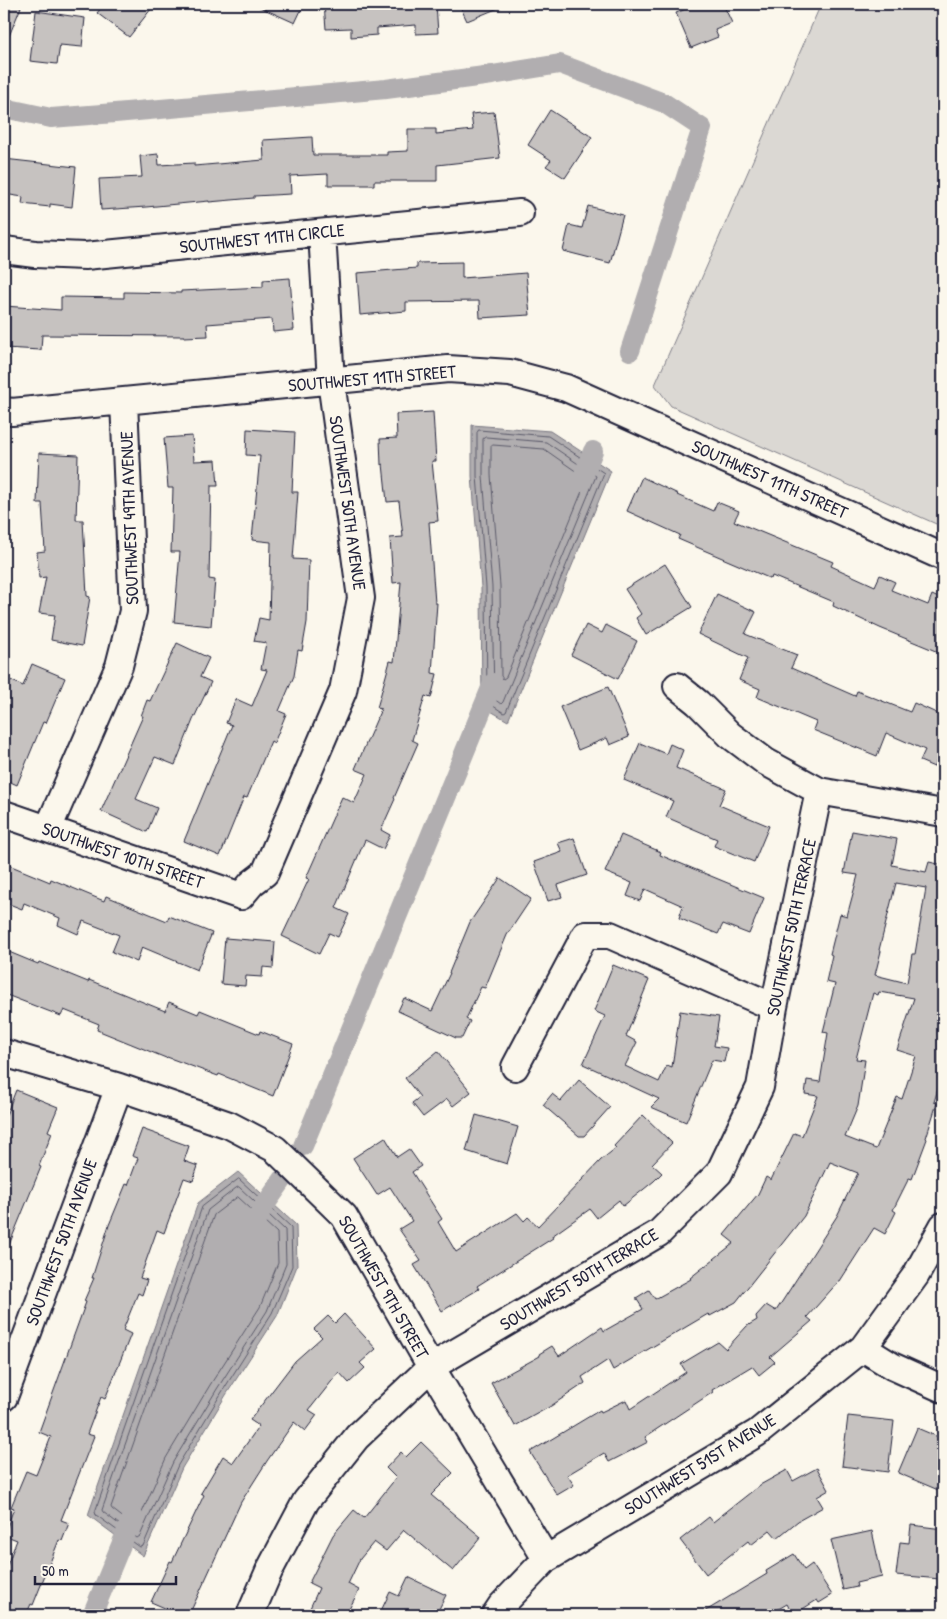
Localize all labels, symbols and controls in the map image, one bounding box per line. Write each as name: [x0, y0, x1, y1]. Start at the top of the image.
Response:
street label: SOUTHWEST 11TH CIRCLE: [178, 217, 346, 259]
street label: SOUTHWEST 11TH STREET: [287, 358, 457, 398]
street label: SOUTHWEST 50TH AVENUE: [323, 414, 373, 592]
street label: SOUTHWEST 49TH AVENUE: [113, 431, 145, 605]
street label: SOUTHWEST 11TH STREET: [688, 433, 852, 525]
street label: SOUTHWEST 10TH STREET: [39, 816, 208, 895]
street label: SOUTHWEST 50TH TERRACE: [760, 836, 822, 1018]
street label: SOUTHWEST 50TH AVENUE: [19, 1155, 103, 1329]
street label: SOUTHWEST 9TH STREET: [333, 1211, 436, 1364]
street label: SOUTHWEST 50TH TERRACE: [495, 1222, 663, 1336]
street label: SOUTHWEST 51ST AVENUE: [620, 1407, 781, 1521]
scale bar: [35, 1554, 176, 1586]
text: 50 m: [42, 1560, 69, 1581]

